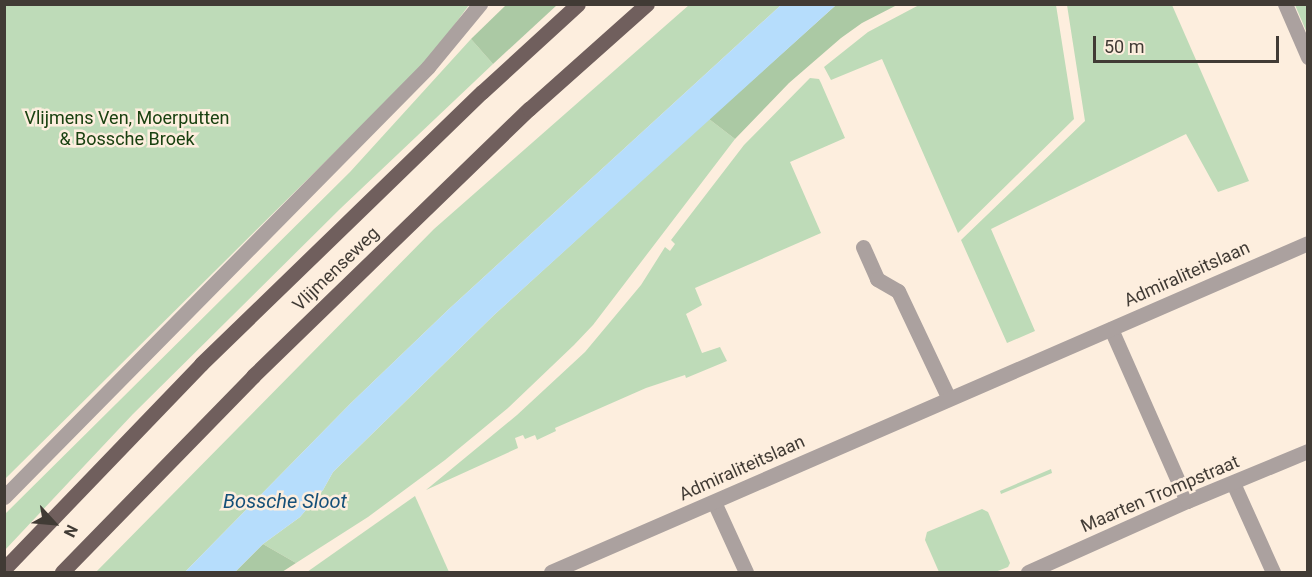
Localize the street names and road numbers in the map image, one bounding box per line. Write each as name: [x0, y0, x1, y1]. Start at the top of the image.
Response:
street label: Vlijmenseweg: [288, 222, 384, 316]
street label: Admiraliteitslaan: [1121, 237, 1253, 311]
street label: Admiraliteitslaan: [676, 431, 808, 505]
street label: Maarten Trompstraat: [1077, 451, 1243, 537]

